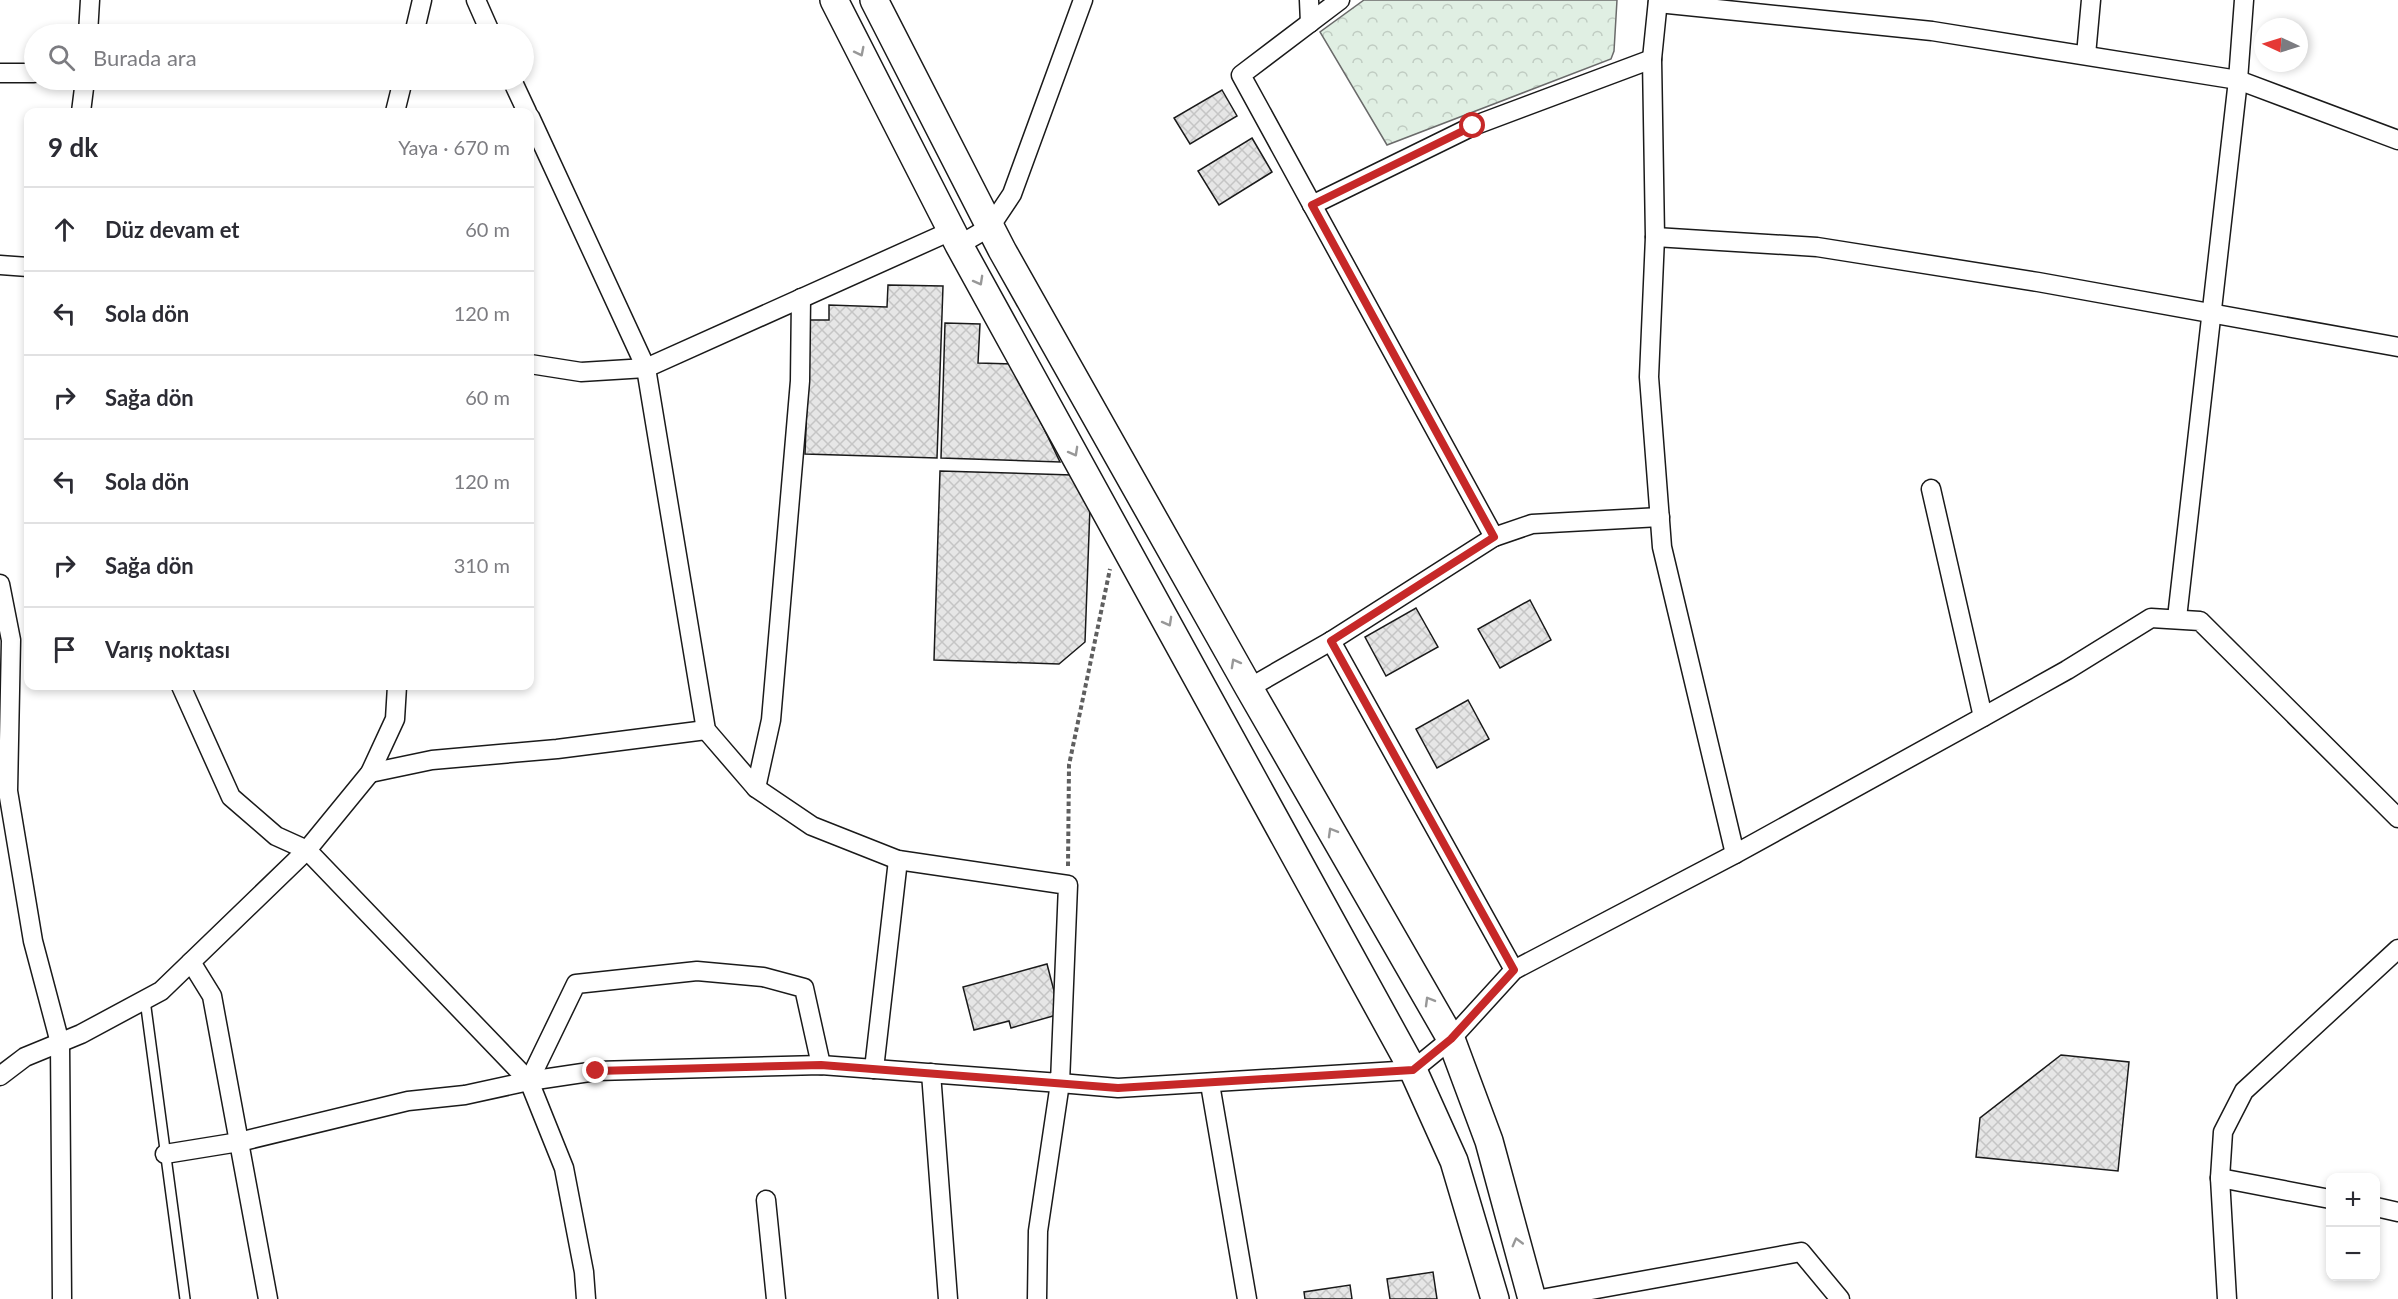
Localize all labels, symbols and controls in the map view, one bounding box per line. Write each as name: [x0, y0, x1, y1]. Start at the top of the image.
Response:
north arrow: [2254, 18, 2308, 72]
search box: [24, 24, 534, 90]
icon: search: [45, 41, 78, 74]
text: Burada ara: [93, 44, 197, 71]
one-way arrow: [853, 46, 865, 57]
route start: [1459, 112, 1485, 138]
text: 9 dk: [48, 131, 98, 163]
text: Yaya · 670 m: [398, 135, 510, 159]
icon: ahead: [48, 213, 81, 246]
text: Düz devam et: [105, 216, 240, 243]
text: 60 m: [465, 217, 510, 241]
one-way arrow: [972, 275, 983, 285]
icon: left: [48, 297, 81, 330]
text: Sola dön: [105, 300, 189, 327]
text: 120 m: [454, 301, 510, 325]
icon: right: [48, 381, 81, 414]
text: Sağa dön: [105, 384, 194, 411]
text: 60 m: [465, 385, 510, 409]
one-way arrow: [1067, 446, 1078, 456]
icon: left: [48, 465, 81, 498]
text: Sola dön: [105, 468, 189, 495]
text: 120 m: [454, 469, 510, 493]
icon: right: [48, 549, 81, 582]
text: Sağa dön: [105, 552, 194, 579]
text: 310 m: [454, 553, 510, 577]
one-way arrow: [1161, 616, 1172, 627]
icon: arrive: [48, 633, 81, 666]
text: Varış noktası: [105, 636, 230, 663]
one-way arrow: [1230, 659, 1242, 669]
one-way arrow: [1327, 828, 1339, 838]
one-way arrow: [1425, 997, 1436, 1007]
route end: [582, 1057, 608, 1083]
map controls: [2326, 1173, 2380, 1281]
button: +: [2326, 1173, 2380, 1227]
button: −: [2326, 1227, 2380, 1281]
one-way arrow: [1512, 1238, 1524, 1248]

